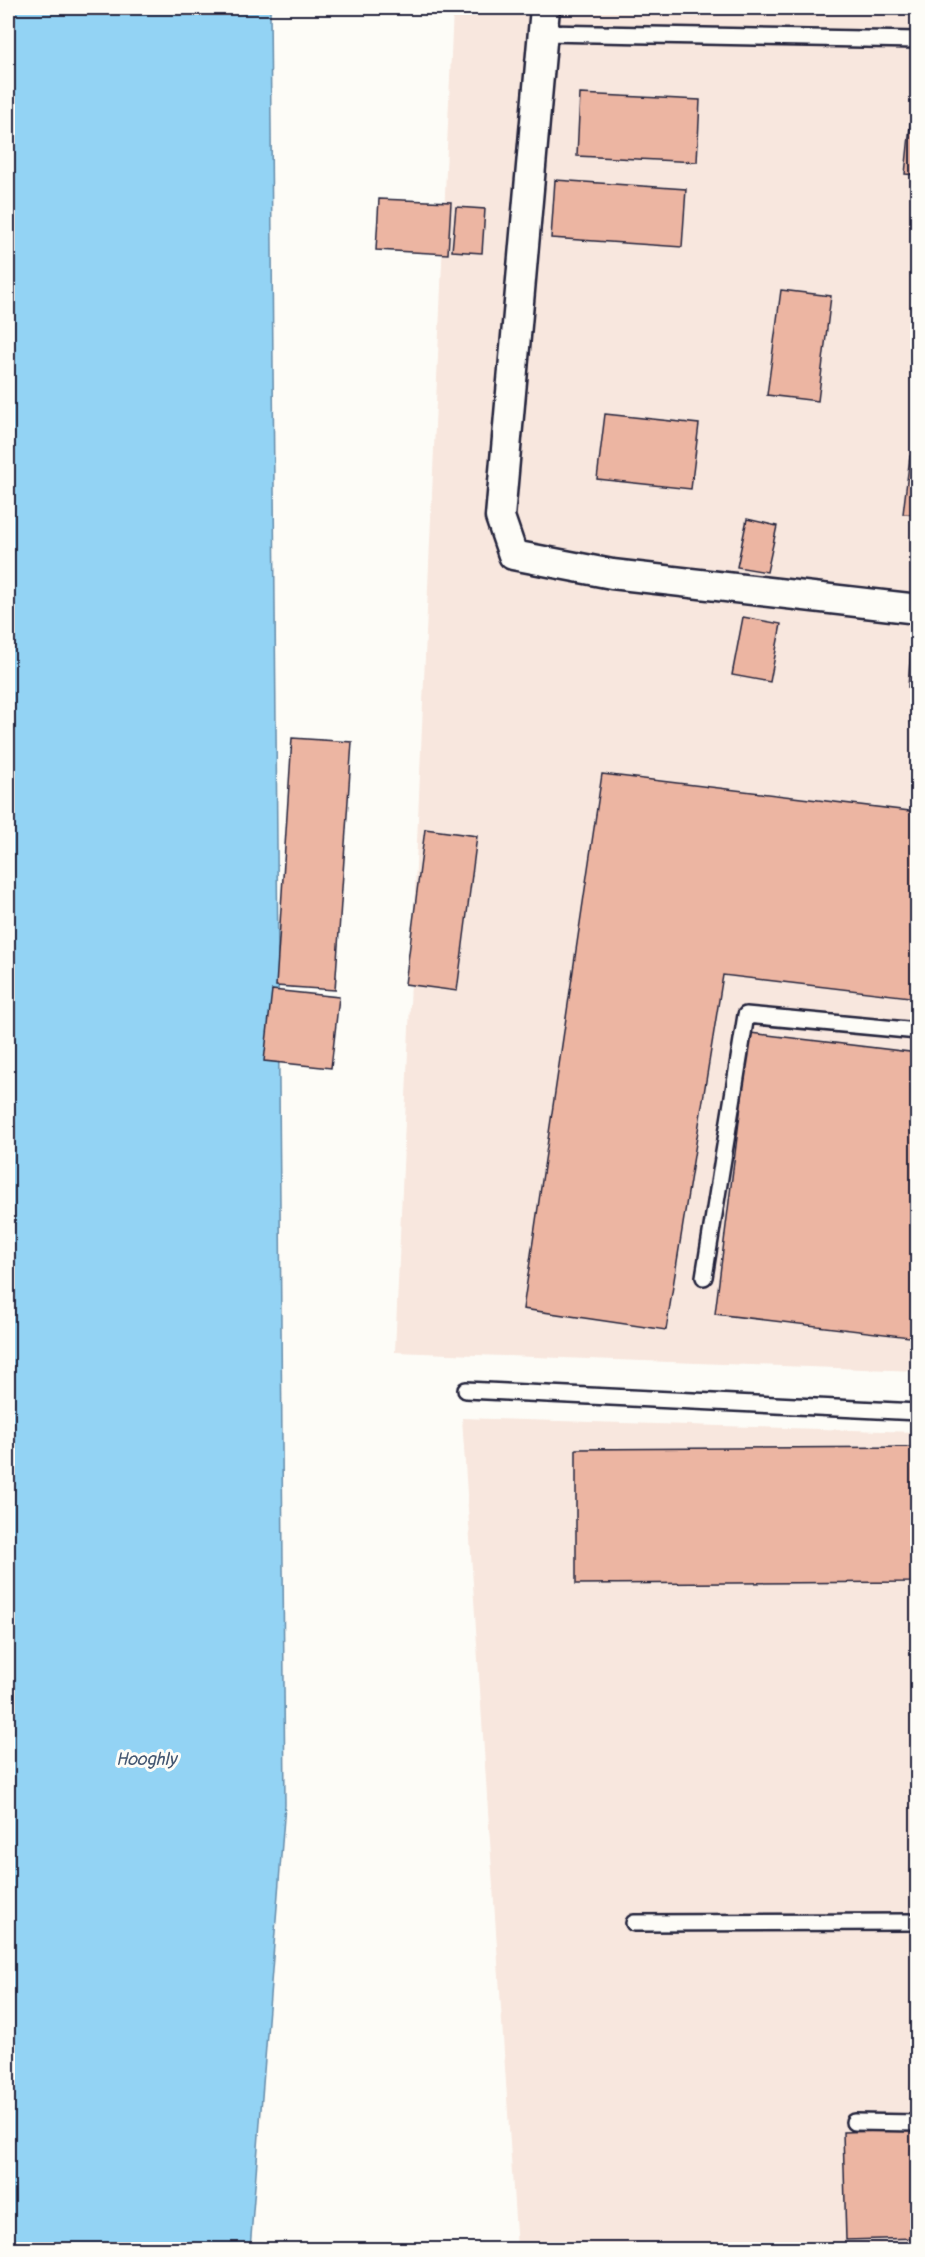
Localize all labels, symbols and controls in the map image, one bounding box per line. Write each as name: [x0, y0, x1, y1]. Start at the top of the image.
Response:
water label: Hooghly: [116, 1748, 178, 1771]

